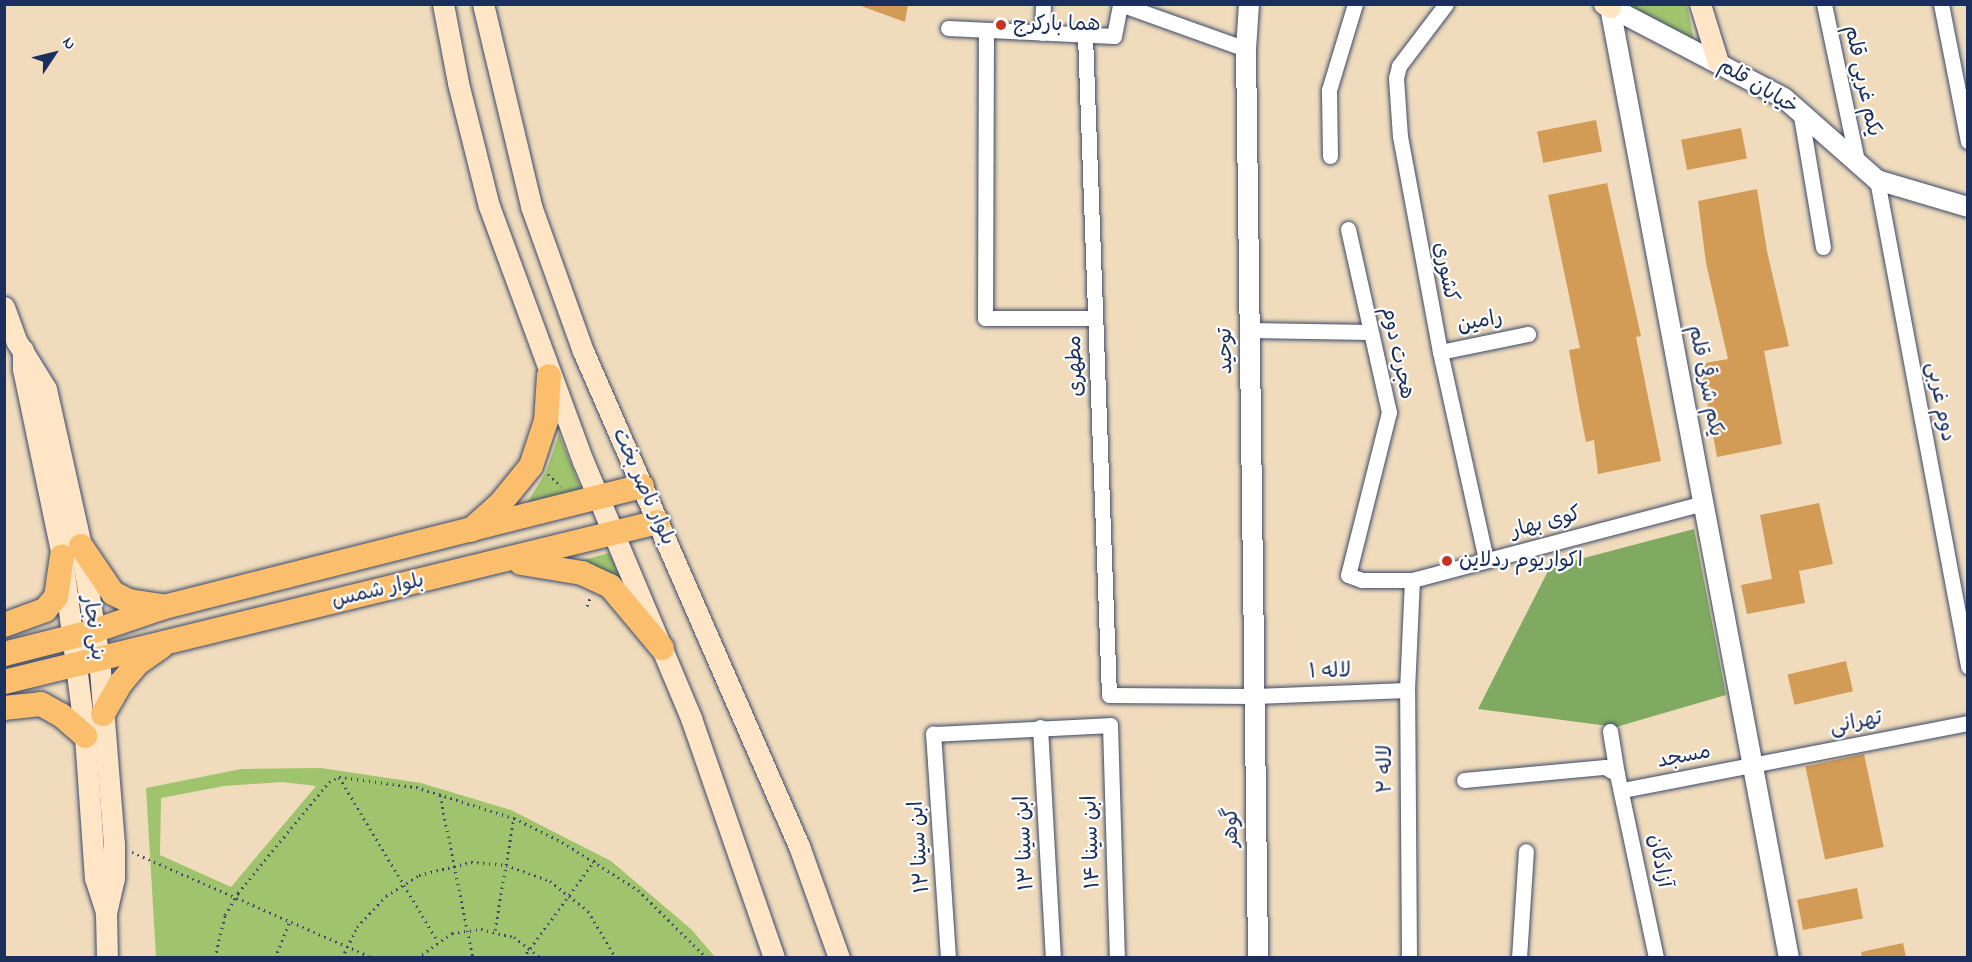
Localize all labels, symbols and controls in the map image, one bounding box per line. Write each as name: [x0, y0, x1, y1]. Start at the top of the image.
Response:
place label: هما بارکرج: [1013, 12, 1101, 38]
marker: هما بارکرج: [994, 18, 1008, 32]
street label: یکم غربی قلم: [1838, 23, 1886, 139]
north arrow: [24, 24, 84, 84]
text: N: [56, 32, 82, 55]
street label: خیابان قلم: [1714, 53, 1802, 121]
street label: کشوری: [1427, 240, 1463, 304]
street label: هجرت دوم: [1375, 304, 1419, 402]
street label: رامین: [1455, 305, 1505, 339]
street label: یکم شرقی قلم: [1682, 323, 1728, 439]
street label: توحید: [1213, 328, 1239, 374]
street label: مطهری: [1062, 335, 1090, 397]
street label: دوم غربی: [1920, 360, 1960, 444]
street label: بلوار ناصر بخت: [606, 425, 680, 549]
street label: کوی بهار: [1508, 502, 1584, 544]
place label: اکواریوم ردلاین: [1459, 548, 1583, 574]
marker: اکواریوم ردلاین: [1440, 554, 1454, 568]
street label: بلوار شمس: [329, 568, 427, 614]
street label: بنی نجار: [76, 594, 110, 662]
street label: لاله ۱: [1308, 659, 1352, 685]
street label: تهرانی: [1828, 706, 1884, 740]
street label: مسجد: [1655, 739, 1713, 775]
street label: لاله ۲: [1373, 745, 1399, 793]
street label: ابن سینا ۱۳: [1010, 795, 1040, 891]
street label: ابن سینا ۱۴: [1078, 795, 1106, 889]
street label: ابن سینا ۱۲: [904, 800, 936, 894]
street label: گوهر: [1219, 807, 1245, 847]
street label: آزادگان: [1642, 832, 1676, 890]

